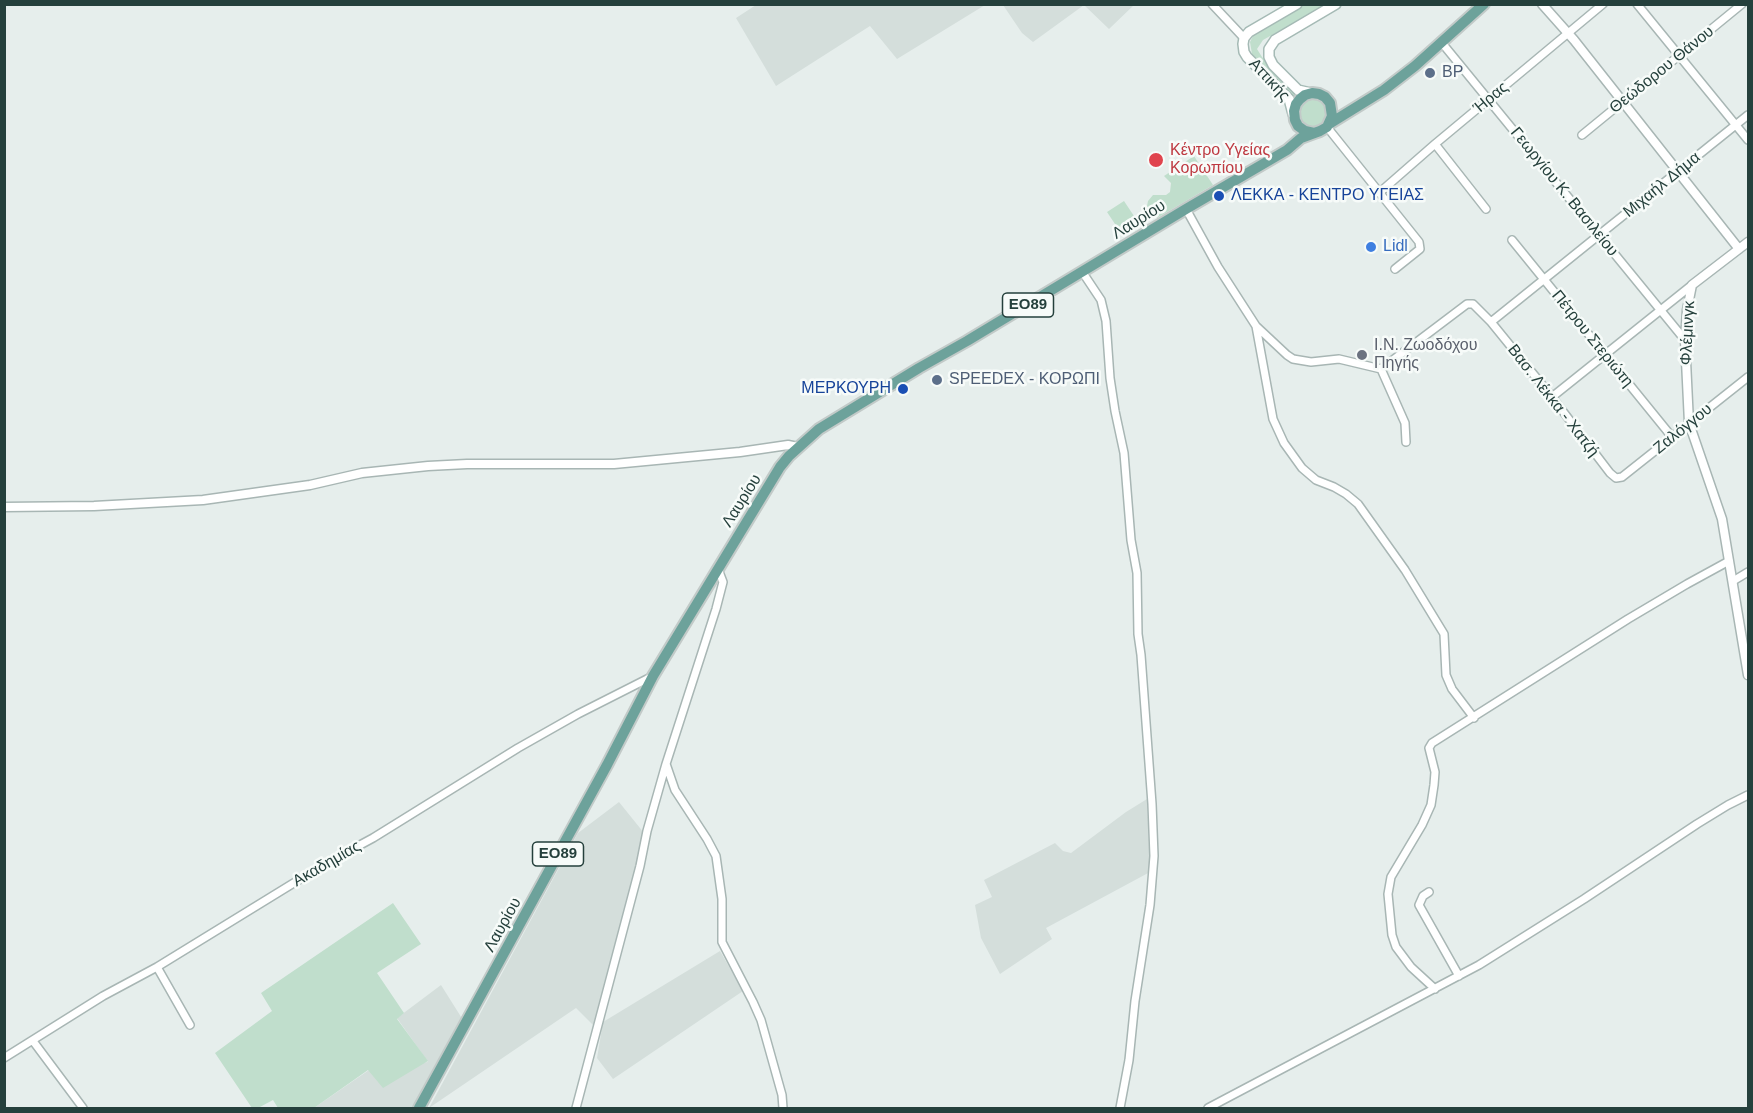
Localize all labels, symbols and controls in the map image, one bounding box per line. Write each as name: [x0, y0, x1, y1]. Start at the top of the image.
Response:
street label: Θεώδορου Θάνου: [1606, 22, 1718, 118]
street label: Αττικής: [1244, 55, 1294, 105]
place label: BP: [1442, 63, 1463, 83]
marker: BP: [1423, 66, 1437, 80]
street label: Ήρας: [1470, 78, 1512, 118]
street label: Γεωργίου Κ. Βασιλείου: [1506, 124, 1622, 260]
place label: Κέντρο Υγείας Κορωπίου: [1170, 141, 1270, 179]
street label: Μιχαήλ Δήμα: [1620, 148, 1704, 222]
marker: Κέντρο Υγείας Κορωπίου: [1147, 151, 1165, 169]
place label: ΛΕΚΚΑ - ΚΕΝΤΡΟ ΥΓΕΙΑΣ: [1231, 186, 1424, 206]
marker: ΛΕΚΚΑ - ΚΕΝΤΡΟ ΥΓΕΙΑΣ: [1212, 189, 1226, 203]
street label: Λαυρίου: [1109, 196, 1169, 244]
place label: Lidl: [1383, 237, 1408, 257]
marker: Lidl: [1364, 240, 1378, 254]
street label: Πέτρου Στεριώτη: [1547, 287, 1637, 391]
road number: ΕΟ89: [1002, 293, 1054, 317]
street label: Φλέμινγκ: [1677, 300, 1699, 366]
place label: Ι.Ν. Ζωοδόχου Πηγής: [1374, 336, 1477, 374]
street label: Βασ. Λέκκα - Χατζή: [1503, 341, 1603, 461]
marker: Ι.Ν. Ζωοδόχου Πηγής: [1355, 348, 1369, 362]
place label: SPEEDEX - ΚΟΡΩΠΙ: [949, 370, 1100, 390]
marker: SPEEDEX - ΚΟΡΩΠΙ: [930, 373, 944, 387]
place label: ΜΕΡΚΟΥΡΗ: [801, 379, 891, 399]
marker: ΜΕΡΚΟΥΡΗ: [896, 382, 910, 396]
street label: Ζαλόγγου: [1650, 400, 1716, 458]
street label: Λαυρίου: [718, 471, 766, 531]
street label: Ακαδημίας: [290, 837, 364, 891]
road number: ΕΟ89: [532, 842, 584, 866]
street label: Λαυρίου: [480, 895, 526, 955]

